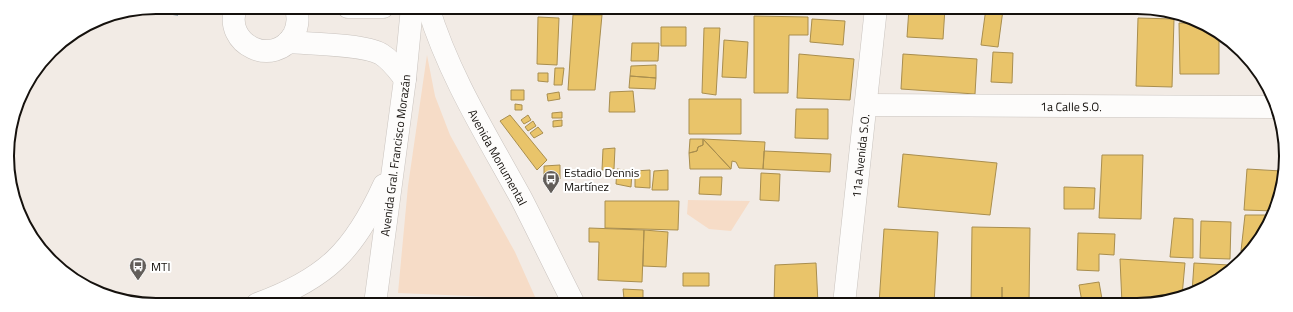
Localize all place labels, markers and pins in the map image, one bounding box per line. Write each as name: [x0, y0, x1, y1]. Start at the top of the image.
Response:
place label: Estadio Dennis Martínez: [564, 163, 640, 196]
bus stop icon: Estadio Dennis Martínez: [541, 169, 561, 194]
bus stop icon: MTI: [128, 256, 148, 281]
place label: MTI: [151, 257, 170, 276]

